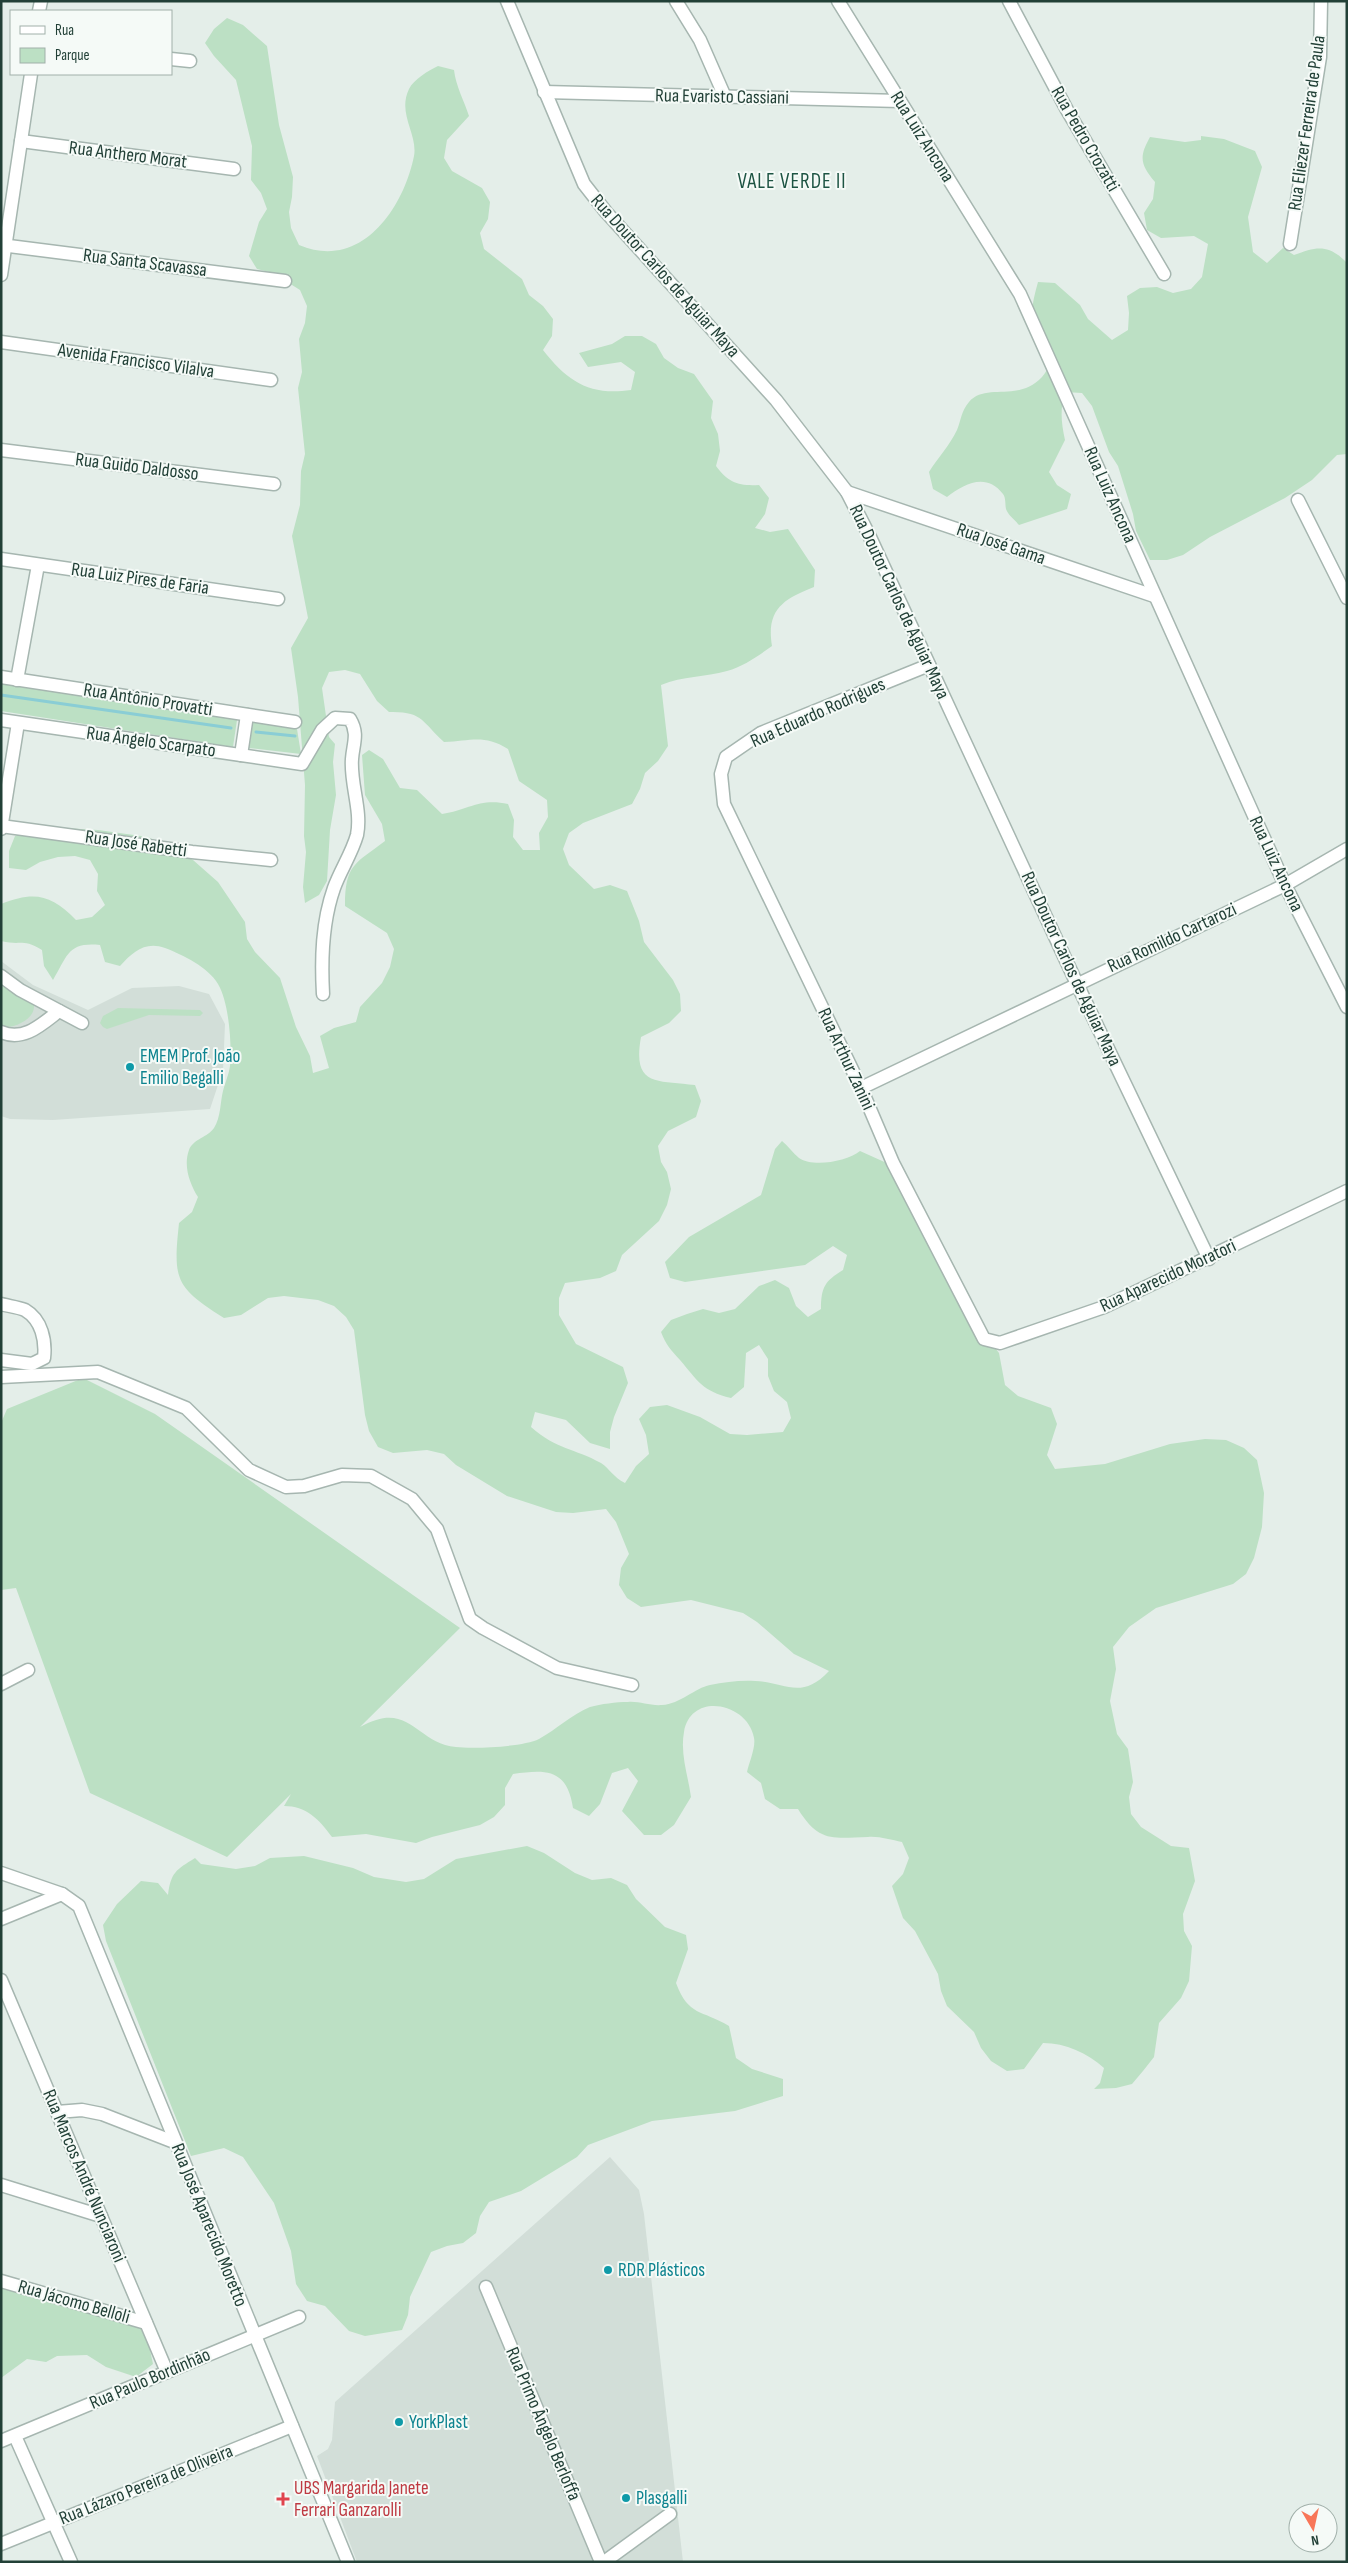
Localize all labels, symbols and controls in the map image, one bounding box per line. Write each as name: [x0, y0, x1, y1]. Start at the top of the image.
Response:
legend: [10, 10, 172, 75]
text: Rua: [55, 21, 74, 40]
street label: Rua Eliezer Ferreira de Paula: [1283, 34, 1331, 212]
text: Parque: [55, 46, 90, 65]
street label: Rua Pedro Crozatti: [1046, 82, 1124, 196]
street label: Rua Evaristo Cassiani: [655, 84, 789, 110]
street label: Rua Luiz Ancona: [885, 87, 959, 187]
street label: Rua Anthero Morat: [68, 136, 189, 174]
district label: VALE VERDE II: [737, 169, 847, 194]
street label: Rua Doutor Carlos de Aguiar Maya: [586, 190, 744, 362]
street label: Rua Santa Scavassa: [82, 244, 208, 282]
street label: Avenida Francisco Vilalva: [55, 338, 216, 383]
street label: Rua Luiz Ancona: [1079, 443, 1141, 547]
street label: Rua Guido Daldosso: [74, 448, 200, 486]
street label: Rua Doutor Carlos de Aguiar Maya: [844, 501, 954, 703]
street label: Rua José Gama: [954, 518, 1048, 570]
street label: Rua Luiz Pires de Faria: [70, 558, 210, 600]
street label: Rua Eduardo Rodrigues: [747, 673, 889, 753]
street label: Rua Antônio Provatti: [82, 678, 214, 722]
street label: Rua Ângelo Scarpato: [85, 722, 217, 762]
street label: Rua Luiz Ancona: [1244, 813, 1308, 915]
street label: Rua José Rabetti: [84, 825, 188, 863]
street label: Rua Doutor Carlos de Aguiar Maya: [1016, 868, 1126, 1070]
street label: Rua Romildo Cartarozi: [1104, 898, 1240, 978]
street label: Rua Arthur Zanini: [812, 1004, 880, 1114]
place label: EMEM Prof. João Emilio Begalli: [140, 1045, 240, 1090]
marker: EMEM Prof. João Emilio Begalli: [124, 1061, 136, 1073]
street label: Rua Aparecido Moratori: [1096, 1234, 1240, 1318]
street label: Rua Marcos André Nunciaroni: [37, 2086, 131, 2266]
street label: Rua José Aparecido Moretto: [166, 2140, 252, 2310]
place label: RDR Plásticos: [618, 2259, 705, 2282]
marker: RDR Plásticos: [602, 2264, 614, 2276]
street label: Rua Jácomo Belloli: [15, 2275, 133, 2329]
street label: Rua Paulo Bordinhão: [86, 2343, 214, 2415]
street label: Rua Primo Ângelo Berloffa: [500, 2344, 586, 2504]
place label: YorkPlast: [409, 2411, 468, 2434]
marker: YorkPlast: [393, 2416, 405, 2428]
street label: Rua Lázaro Pereira de Oliveira: [56, 2440, 236, 2530]
place label: UBS Margarida Janete Ferrari Ganzarolli: [294, 2477, 429, 2522]
place label: Plasgalli: [636, 2487, 687, 2510]
marker: UBS Margarida Janete Ferrari Ganzarolli: [276, 2492, 290, 2506]
marker: Plasgalli: [620, 2492, 632, 2504]
north arrow: [1288, 2503, 1338, 2553]
text: N: [1310, 2531, 1320, 2549]

